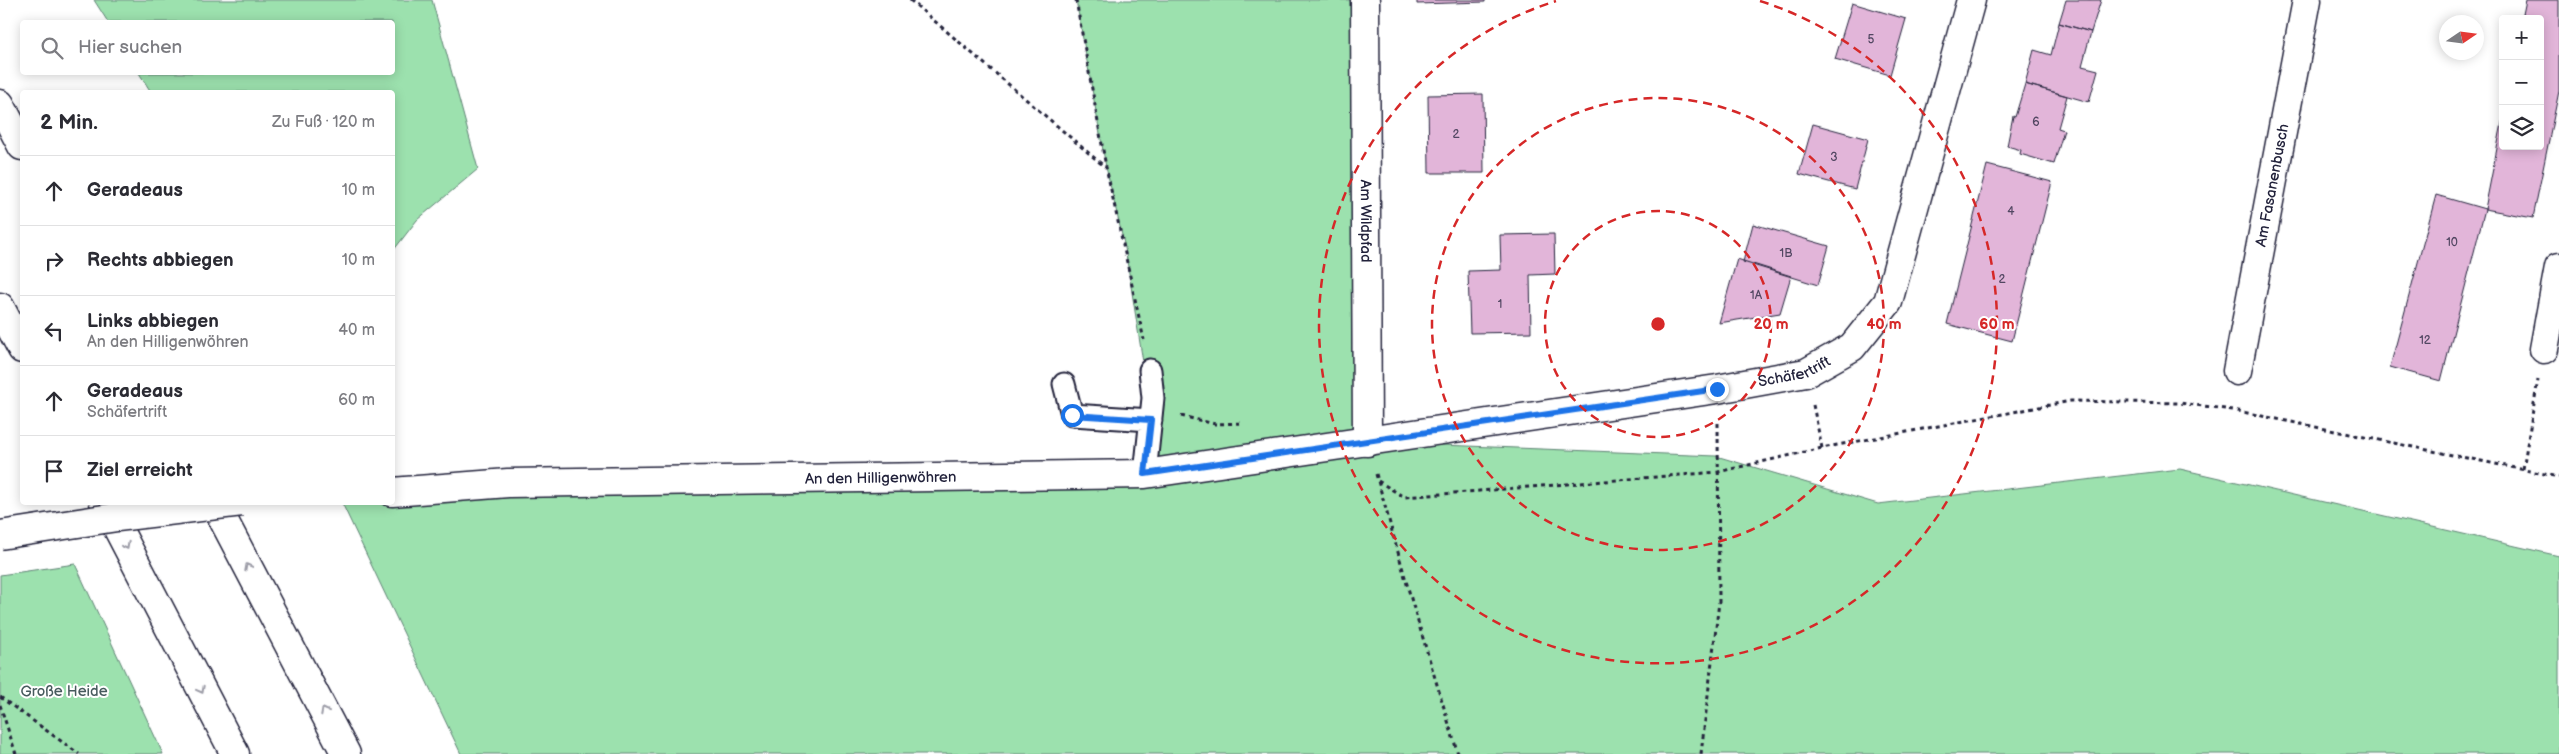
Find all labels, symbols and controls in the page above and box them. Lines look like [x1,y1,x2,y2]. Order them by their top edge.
north arrow [2439,15,2484,60]
map controls [2499,15,2544,150]
button: + [2499,15,2544,60]
search box [20,20,395,75]
house number: 5 [1868,32,1875,47]
icon: search [38,34,66,62]
text: Hier suchen [78,36,182,59]
button: − [2499,60,2544,105]
button: layers [2499,105,2544,150]
text: 2 Min. [40,110,98,135]
text: Zu Fuß · 120 m [272,113,375,132]
house number: 6 [2032,115,2040,130]
street label: Am Fasanenbusch [2251,122,2293,248]
house number: 2 [1452,127,1460,142]
house number: 3 [1830,150,1838,165]
icon: ahead [40,177,68,205]
text: Geradeaus [87,179,183,202]
street label: Am Wildpfad [1356,179,1376,263]
text: 10 m [342,181,375,200]
house number: 4 [2007,204,2015,219]
house number: 10 [2446,235,2458,250]
house number: 1B [1780,246,1792,261]
icon: right [40,247,68,275]
text: Rechts abbiegen [87,249,234,272]
text: 10 m [342,251,375,270]
house number: 2 [1998,272,2006,287]
house number: 1A [1750,288,1763,303]
house number: 1 [1498,297,1502,312]
text: Links abbiegen [87,310,219,333]
centre of rings [1649,315,1667,333]
text: 20 m [1754,315,1789,334]
text: 40 m [1866,315,1902,334]
text: 60 m [1979,315,2015,334]
icon: left [40,317,68,345]
text: 40 m [338,321,375,340]
text: An den Hilligenwöhren [87,333,249,352]
house number: 12 [2419,333,2431,348]
street label: Schäfertrift [1756,351,1834,391]
route end [1706,378,1729,401]
text: Geradeaus [87,380,183,403]
icon: ahead [40,387,68,415]
text: 60 m [338,391,375,410]
text: Schäfertrift [87,403,167,422]
route start [1061,404,1084,427]
icon: arrive [40,457,68,485]
text: Ziel erreicht [87,459,193,482]
street label: An den Hilligenwöhren [805,467,957,488]
one-way arrow [120,540,130,549]
one-way arrow [244,563,254,572]
park label: Große Heide [20,682,108,701]
one-way arrow [195,685,205,694]
one-way arrow [320,707,330,716]

